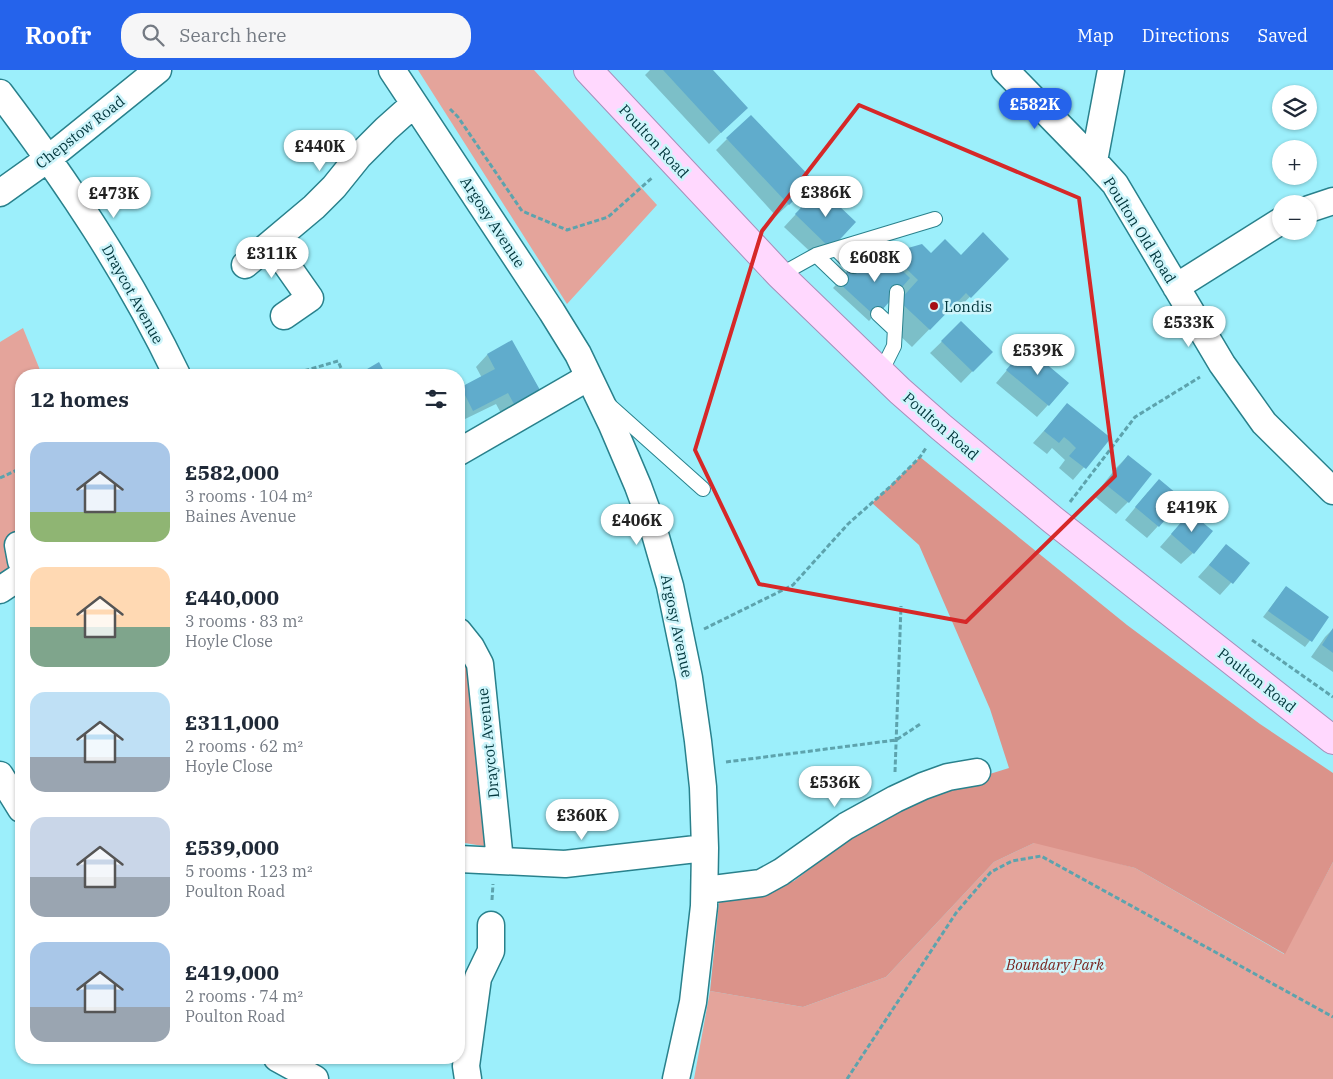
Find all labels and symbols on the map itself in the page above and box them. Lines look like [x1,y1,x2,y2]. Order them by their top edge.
pin: £582K [1000,88,1070,130]
street label: Chepstow Road [32,91,128,173]
street label: Poulton Road [615,100,693,182]
pin: £440K [285,129,355,172]
street label: Argosy Avenue [456,173,530,271]
street label: Poulton Old Road [1100,173,1180,287]
pin: £473K [79,176,149,219]
pin: £386K [791,176,861,218]
pin: £311K [237,236,307,279]
pin: £608K [840,240,910,283]
street label: Draycot Avenue [98,241,168,347]
place label: Londis [944,297,992,316]
marker: Londis [928,300,940,312]
pin: £533K [1154,306,1224,348]
pin: £539K [1003,334,1073,376]
street label: Poulton Road [899,388,983,464]
pin: £419K [1157,490,1227,533]
pin: £406K [602,504,672,546]
street label: Argosy Avenue [657,573,697,679]
street label: Poulton Road [1214,644,1300,716]
street label: Draycot Avenue [473,687,503,799]
pin: £536K [800,766,870,808]
pin: £360K [547,798,617,841]
park label: Boundary Park [1005,955,1104,974]

